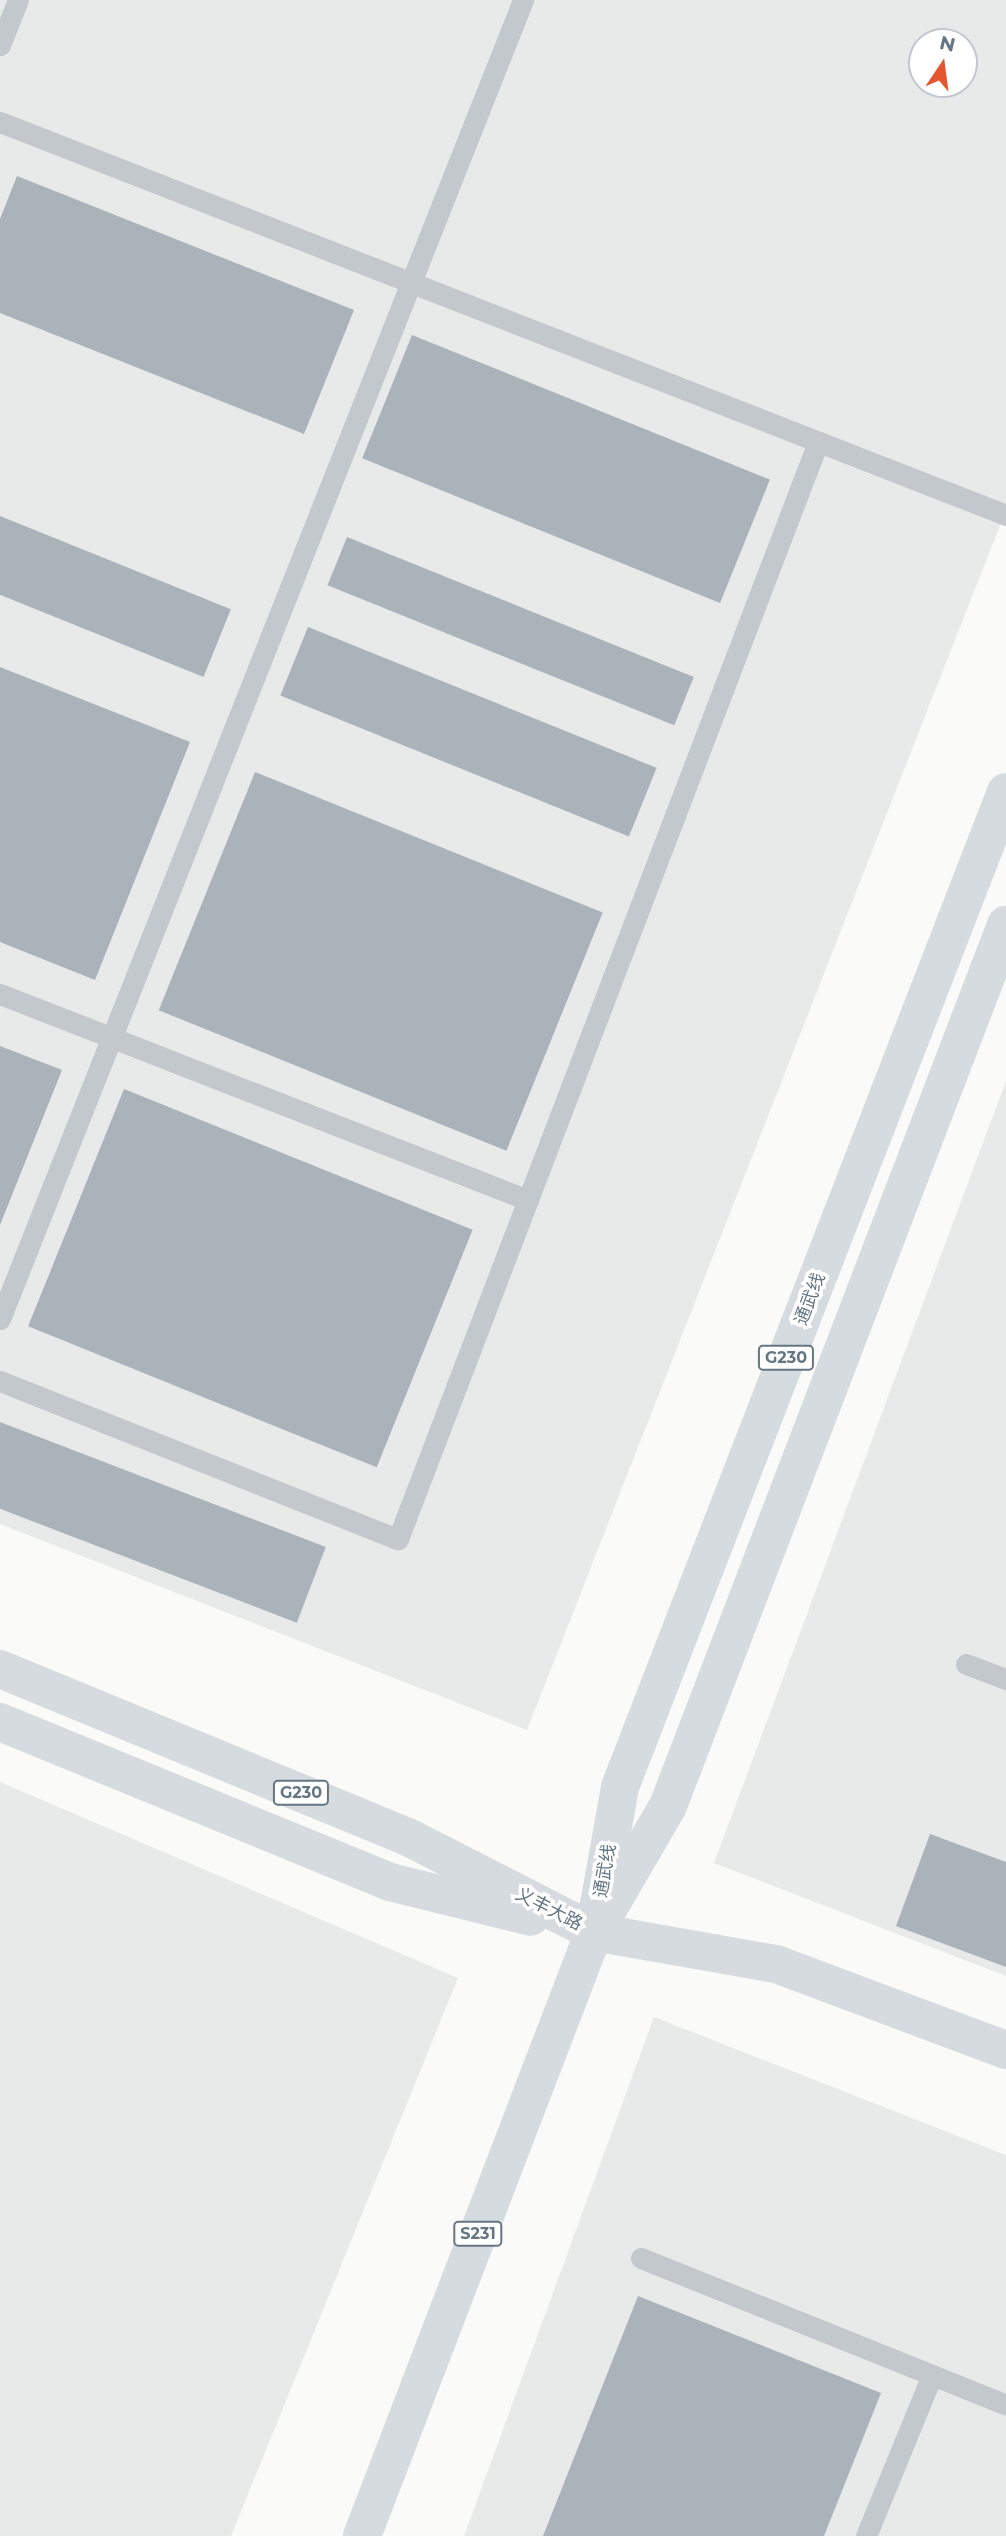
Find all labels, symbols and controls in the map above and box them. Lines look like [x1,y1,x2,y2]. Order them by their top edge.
north arrow [908,28,978,98]
text: N [937,31,957,57]
street label: 通武线 [790,1270,830,1328]
road number: G230 [756,1346,816,1370]
road number: G230 [271,1781,331,1806]
street label: 通武线 [590,1843,620,1899]
street label: 义丰大路 [512,1883,586,1935]
road number: S231 [452,2222,504,2246]

